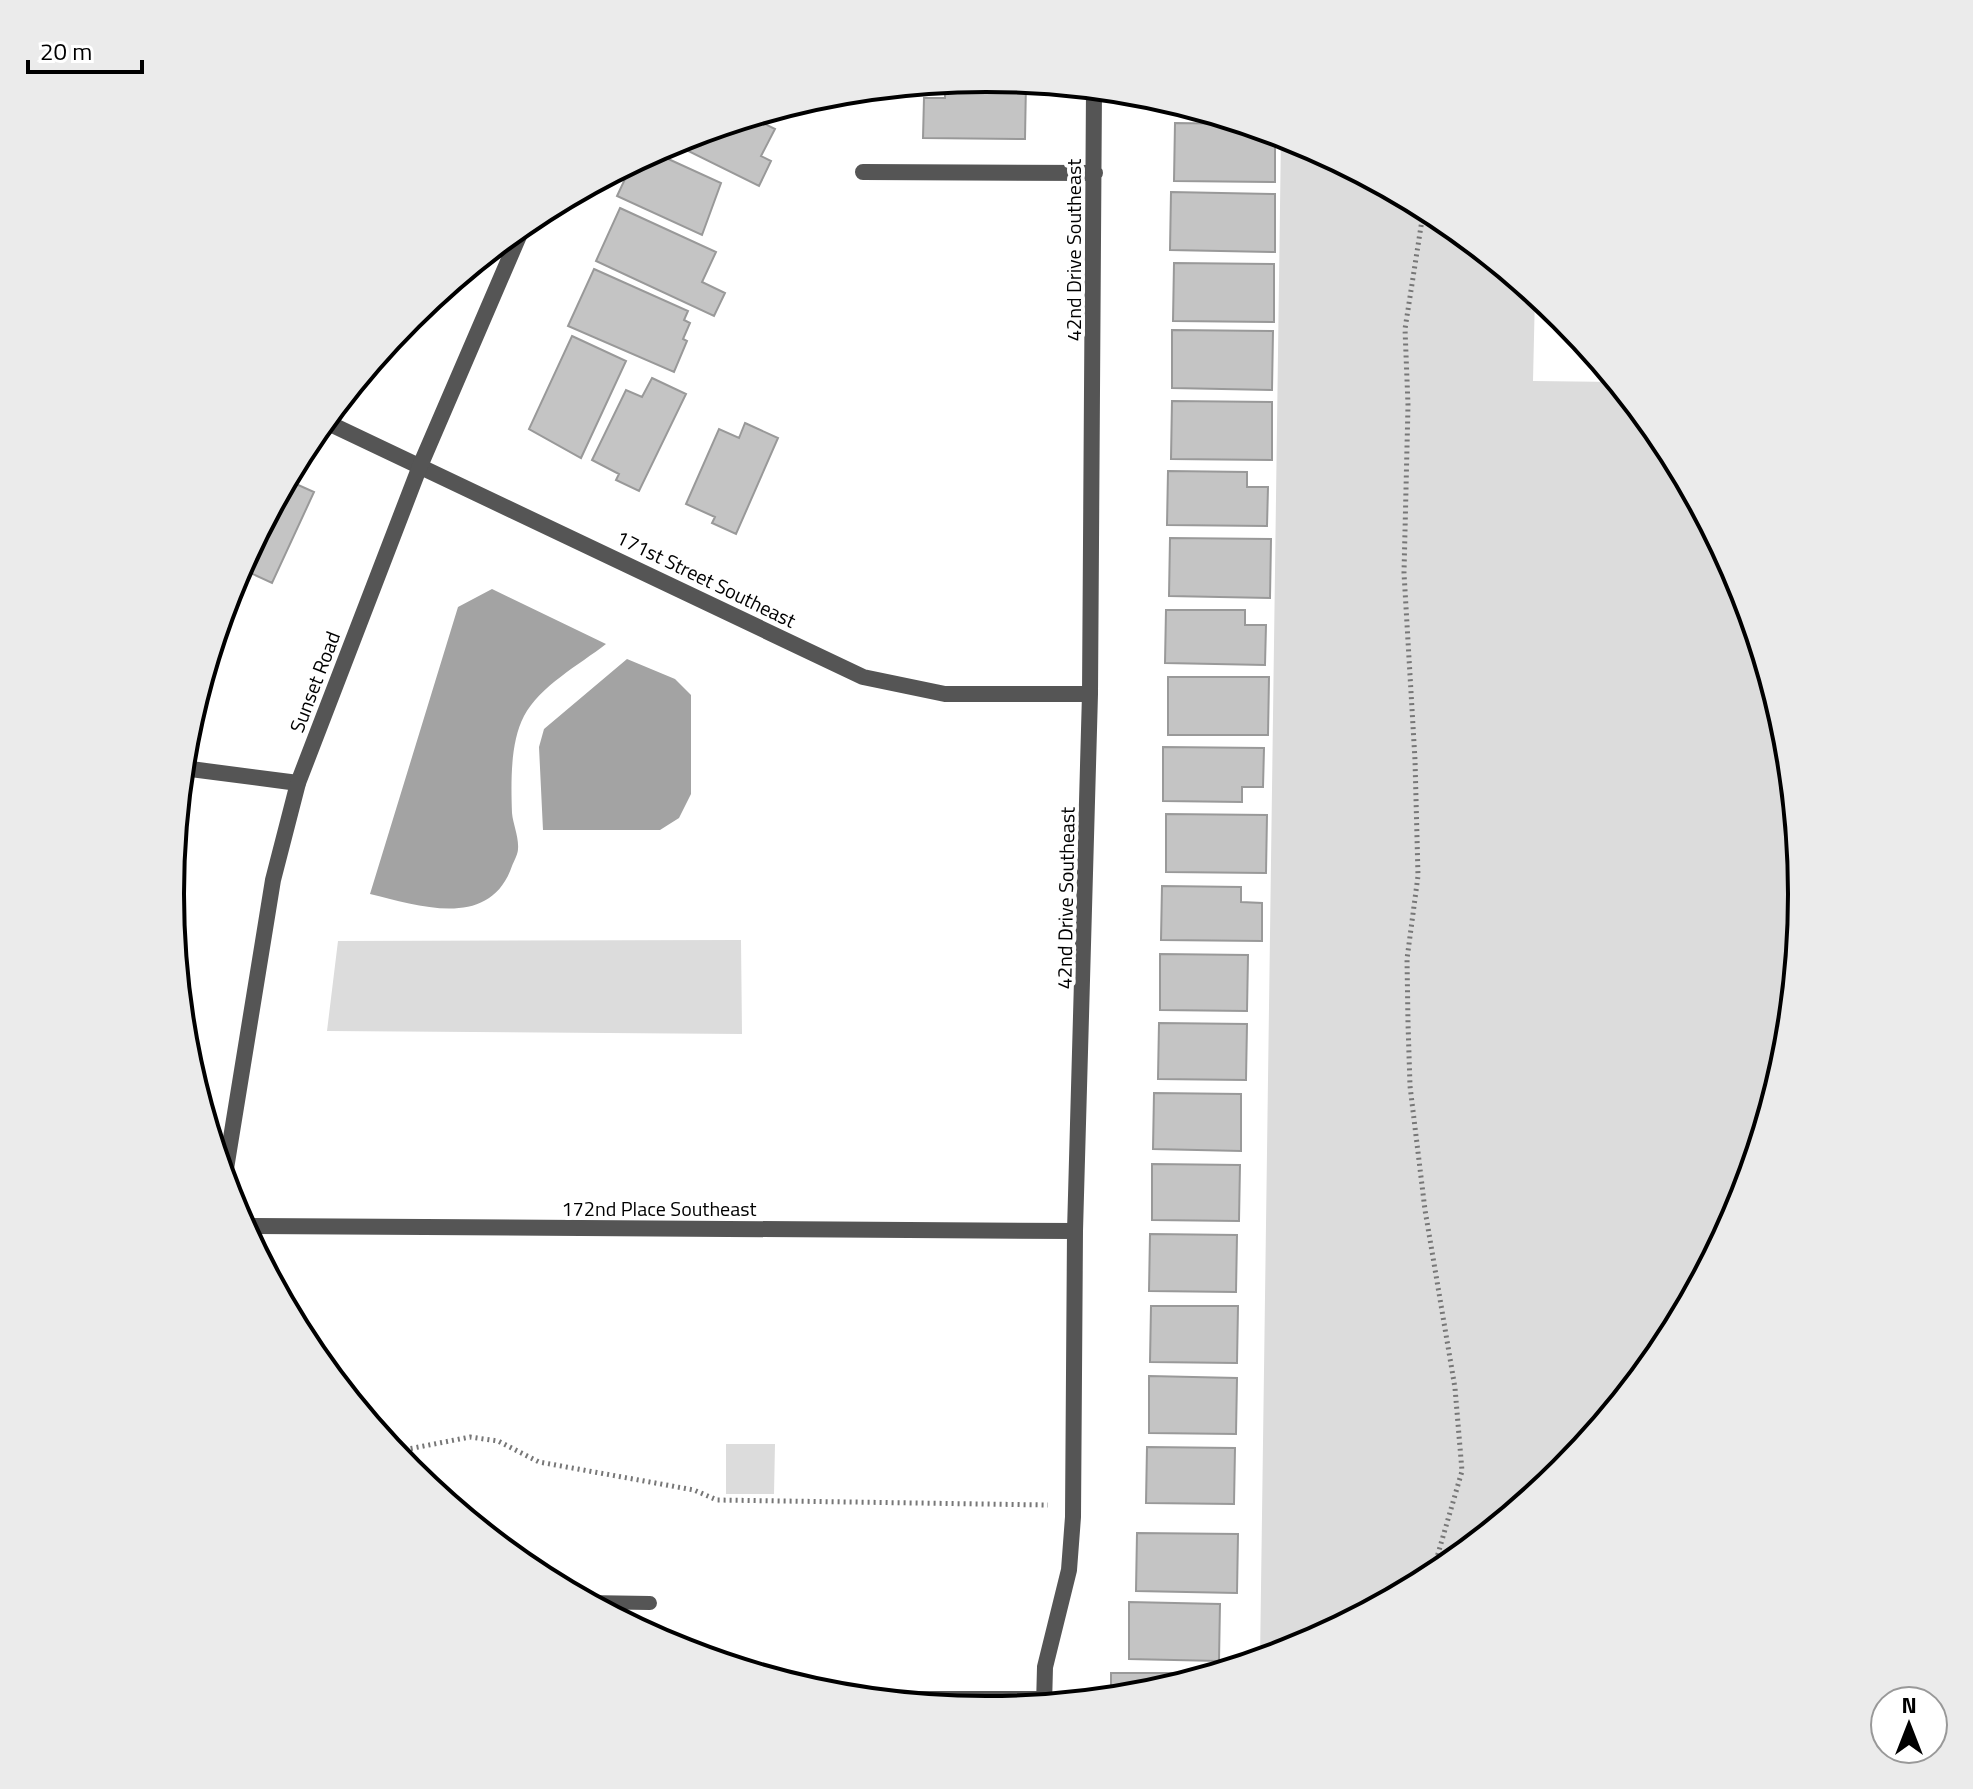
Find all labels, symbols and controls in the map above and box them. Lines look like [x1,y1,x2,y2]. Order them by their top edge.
scale bar [28,24,142,74]
text: 20 m [40,33,92,69]
street label: 42nd Drive Southeast [1058,159,1089,341]
street label: 171st Street Southeast [611,522,801,636]
street label: Sunset Road [281,627,348,737]
street label: 42nd Drive Southeast [1048,806,1083,989]
street label: 172nd Place Southeast [561,1193,757,1224]
north arrow [1869,1685,1949,1765]
text: N [1901,1688,1917,1722]

